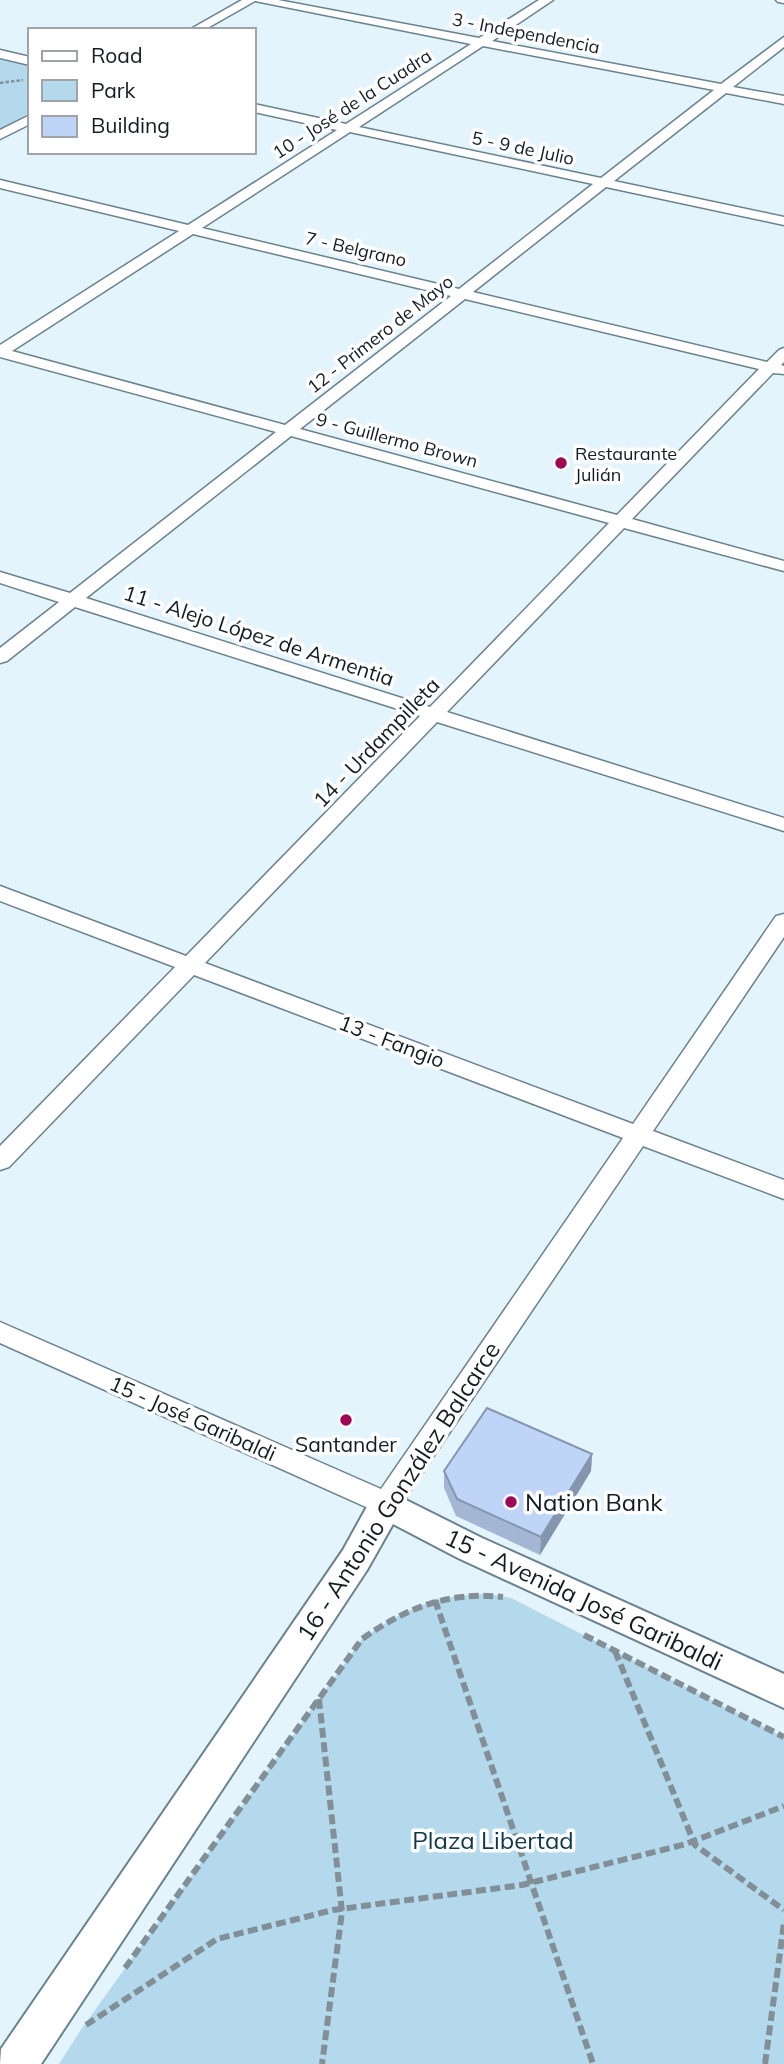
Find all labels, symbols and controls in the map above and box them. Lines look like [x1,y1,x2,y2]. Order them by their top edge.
street label: 3 - Independencia [450,7,602,59]
legend [28,28,256,154]
text: Road [91,42,142,68]
street label: 10 - José de la Cuadra [268,44,436,164]
text: Park [91,77,135,103]
text: Building [91,112,170,138]
street label: 5 - 9 de Julio [470,126,576,170]
street label: 7 - Belgrano [303,226,409,272]
street label: 12 - Primero de Mayo [302,270,458,398]
street label: 9 - Guillermo Brown [314,407,480,473]
place label: Restaurante Julián [575,442,677,486]
marker: Restaurante Julián [553,455,569,471]
street label: 11 - Alejo López de Armentia [120,579,398,691]
street label: 14 - Urdampilleta [307,672,445,812]
street label: 13 - Fangio [335,1009,449,1073]
street label: 16 - Antonio González Balcarce [290,1336,506,1646]
street label: 15 - José Garibaldi [106,1370,280,1466]
marker: Santander [338,1412,354,1428]
place label: Santander [295,1431,397,1457]
place label: Nation Bank [525,1487,663,1517]
marker: Nation Bank [503,1494,519,1510]
street label: 15 - Avenida José Garibaldi [440,1521,728,1677]
park label: Plaza Libertad [412,1825,574,1855]

